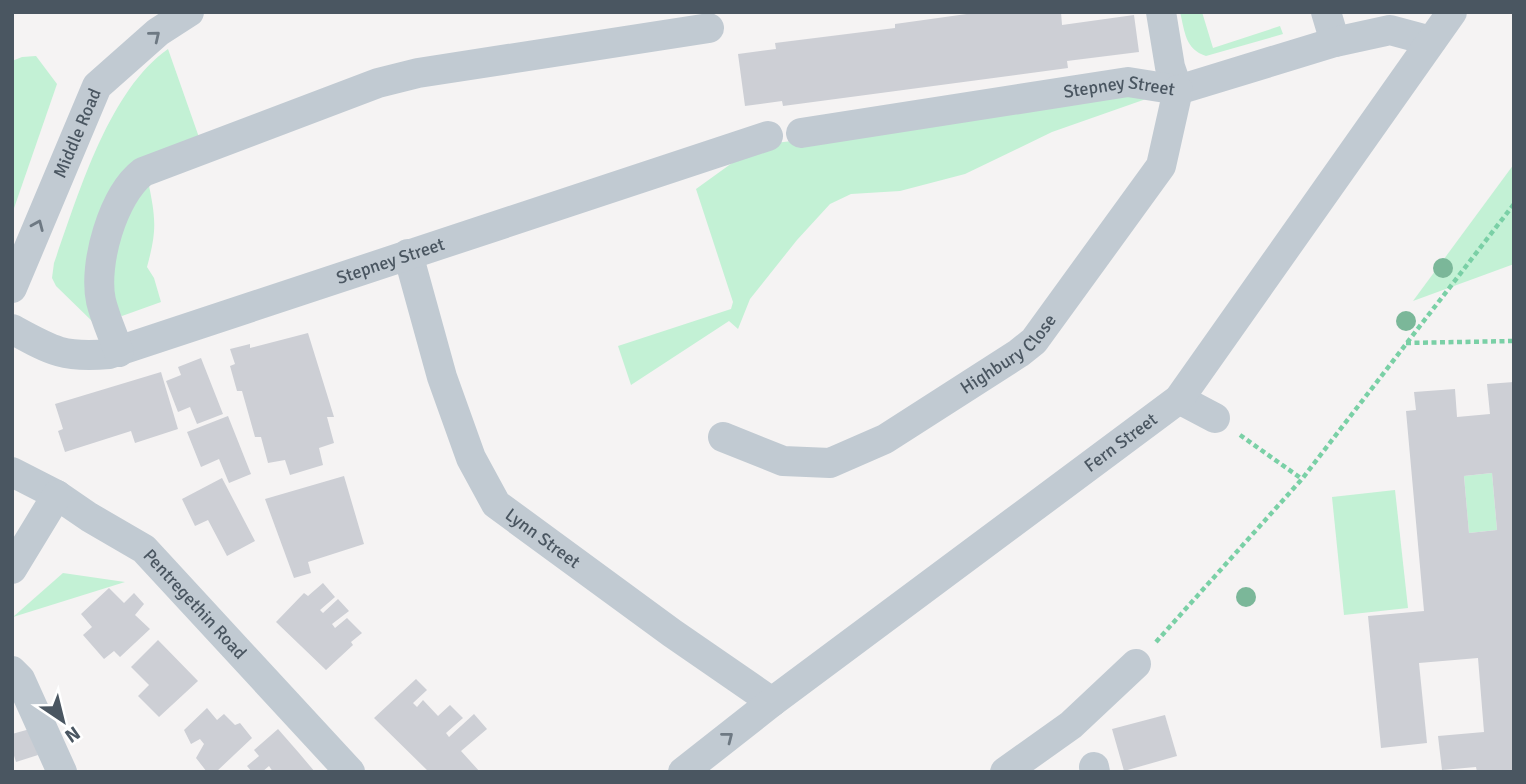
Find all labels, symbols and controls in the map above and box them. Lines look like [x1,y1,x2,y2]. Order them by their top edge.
one-way arrow [148,31,160,44]
street label: Stepney Street [1062,71,1177,103]
street label: Middle Road [49,85,106,181]
one-way arrow [30,219,44,231]
street label: Stepney Street [334,233,447,289]
street label: Highbury Close [956,310,1061,399]
street label: Fern Street [1080,408,1162,477]
street label: Lynn Street [501,504,585,573]
street label: Pentregethin Road [139,544,251,664]
north arrow [28,686,98,756]
text: N [60,720,84,748]
one-way arrow [720,732,733,745]

